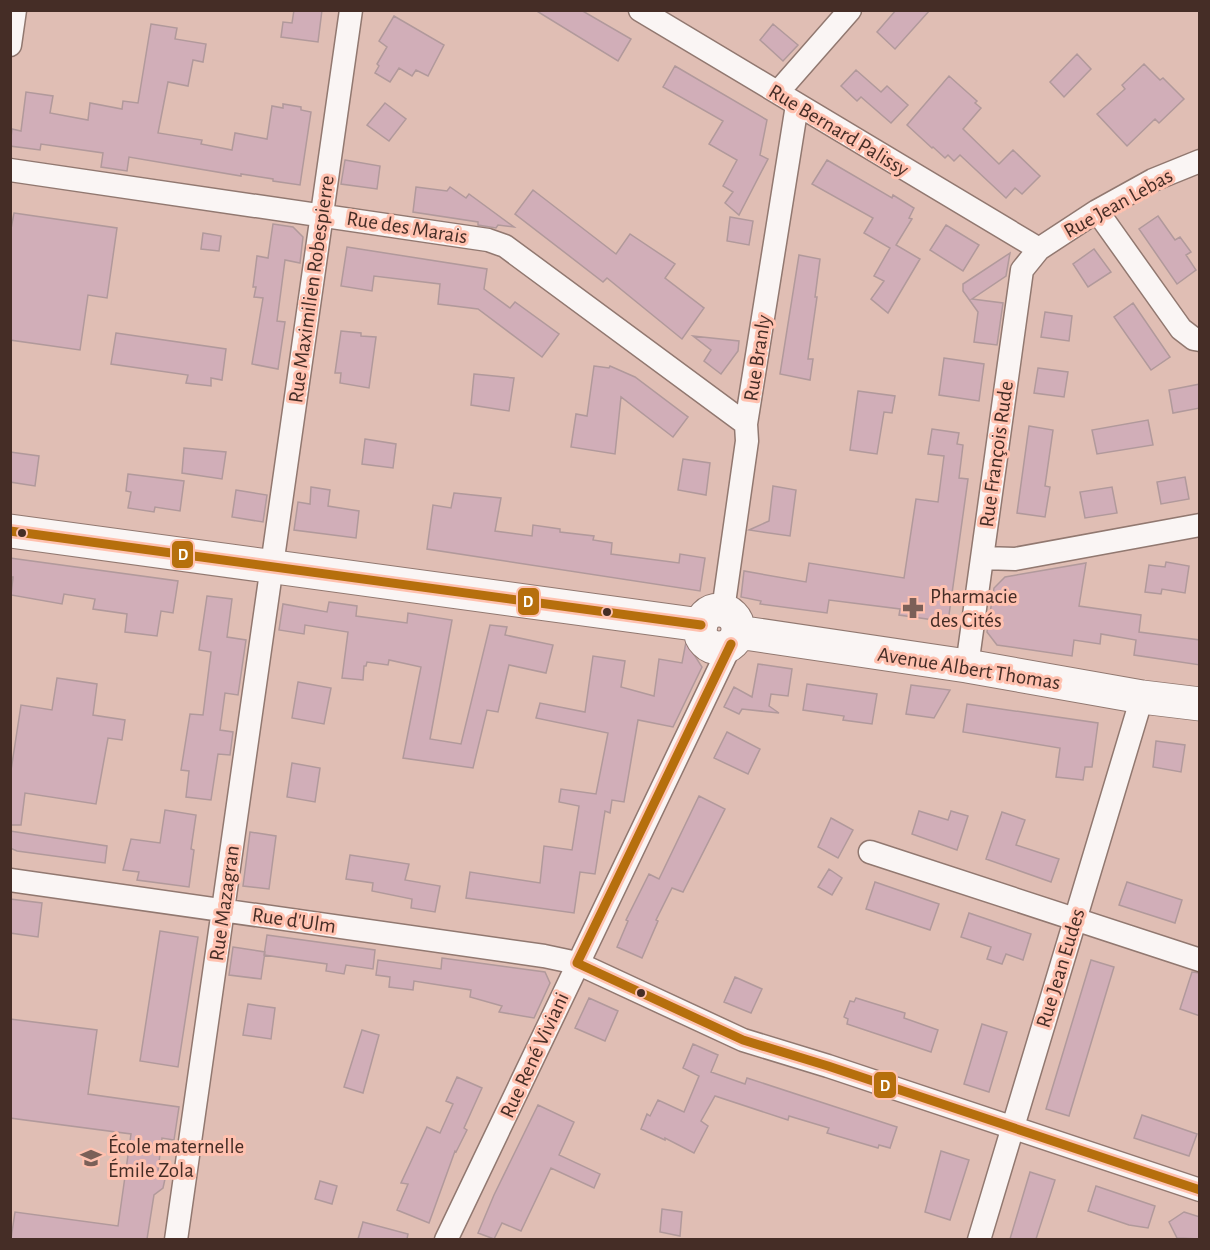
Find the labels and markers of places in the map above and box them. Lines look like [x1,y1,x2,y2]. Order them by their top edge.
unlabelled marker [16,527,28,539]
place label: Pharmacie des Cités [930,586,1017,631]
pharmacy icon: Pharmacie des Cités [901,596,925,620]
unlabelled marker [601,606,613,618]
unlabelled marker [635,987,647,999]
place label: École maternelle Émile Zola [108,1134,244,1181]
school or university icon: École maternelle Émile Zola [79,1146,103,1170]

